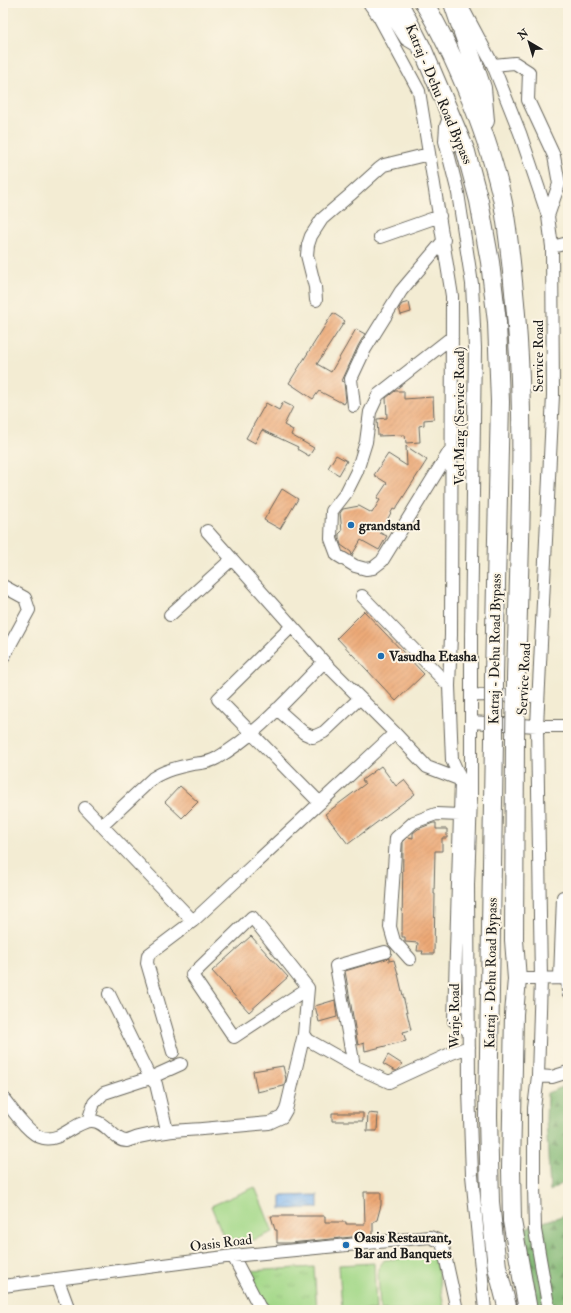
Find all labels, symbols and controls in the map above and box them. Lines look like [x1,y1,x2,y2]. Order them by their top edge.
street label: Katraj - Dehu Road Bypass [401,21,476,167]
north arrow [509,22,549,62]
text: N [514,26,532,43]
street label: Service Road [530,320,547,392]
street label: Ved Marg (Service Road) [451,347,468,485]
place label: grandstand [358,517,420,535]
marker: grandstand [346,520,356,530]
street label: Katraj - Dehu Road Bypass [485,573,506,725]
street label: Service Road [514,642,534,716]
place label: Vasudha Etasha [388,648,478,665]
marker: Vasudha Etasha [376,651,386,661]
street label: Katraj - Dehu Road Bypass [481,897,502,1049]
street label: Warje Road [446,983,463,1050]
place label: Oasis Restaurant, Bar and Banquets [354,1229,452,1263]
street label: Oasis Road [189,1231,253,1255]
marker: Oasis Restaurant, Bar and Banquets [341,1240,351,1250]

